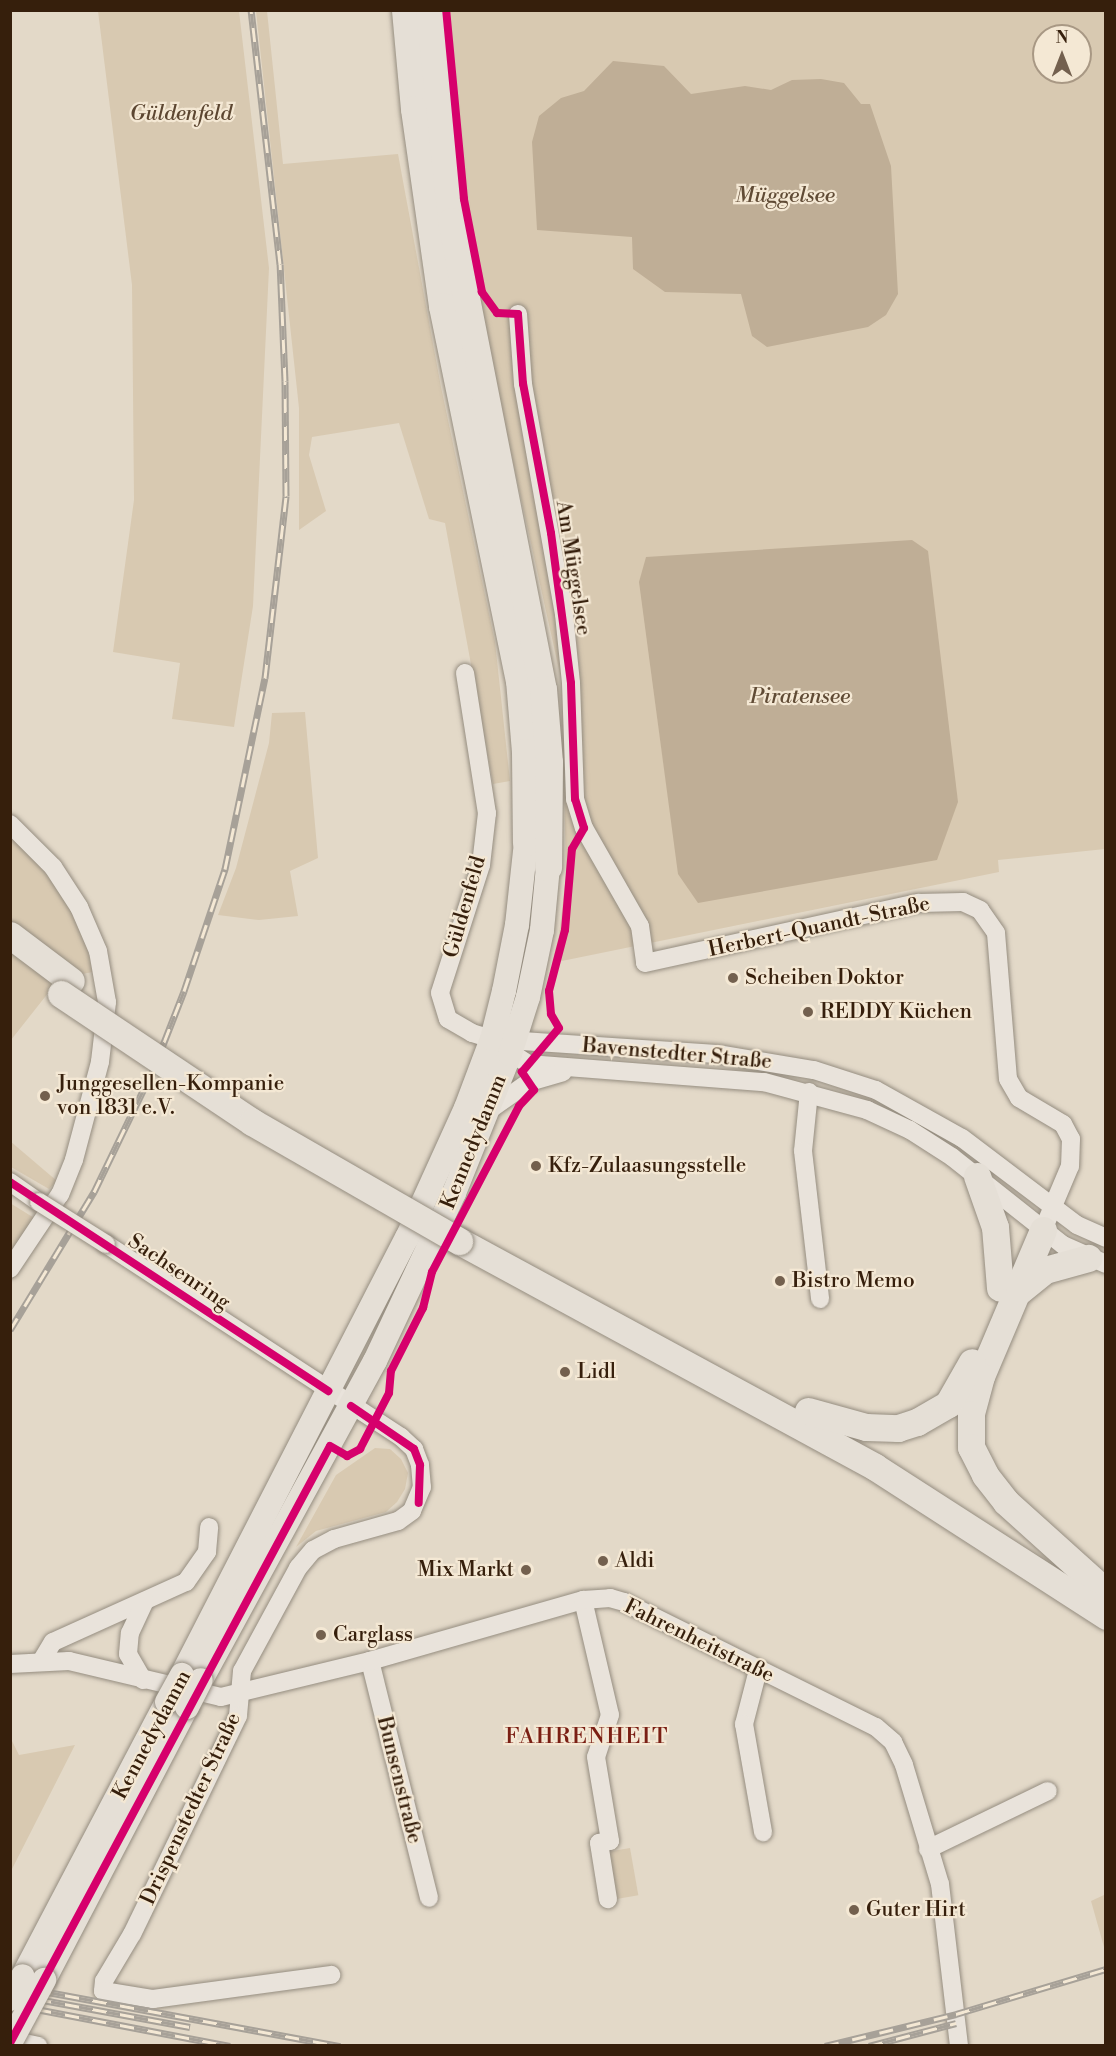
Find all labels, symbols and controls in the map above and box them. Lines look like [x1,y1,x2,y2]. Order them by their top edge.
north arrow [1032,24,1092,84]
text: N [1056,28,1068,48]
park label: Güldenfeld [130,101,232,127]
water label: Müggelsee [735,183,835,209]
street label: Am Müggelsee [550,499,596,637]
water label: Piratensee [750,684,850,710]
street label: Güldenfeld [438,853,492,961]
street label: Herbert-Quandt-Straße [706,891,932,963]
place label: Scheiben Doktor [745,965,904,991]
marker: Scheiben Doktor [726,971,740,985]
place label: REDDY Küchen [820,999,972,1025]
marker: REDDY Küchen [801,1005,815,1019]
street label: Bavenstedter Straße [581,1033,773,1075]
place label: Junggesellen-Kompanie von 1831 e.V. [57,1071,284,1121]
street label: Kennedydamm [436,1071,512,1213]
marker: Junggesellen-Kompanie von 1831 e.V. [38,1089,52,1103]
place label: Kfz-Zulaasungsstelle [548,1153,746,1179]
marker: Kfz-Zulaasungsstelle [529,1159,543,1173]
street label: Sachsenring [123,1229,235,1315]
place label: Bistro Memo [792,1268,915,1294]
marker: Bistro Memo [773,1274,787,1288]
place label: Lidl [577,1359,616,1385]
marker: Lidl [558,1365,572,1379]
place label: Aldi [615,1548,654,1574]
marker: Aldi [596,1554,610,1568]
place label: Mix Markt [417,1557,514,1583]
marker: Mix Markt [519,1563,533,1577]
street label: Fahrenheitstraße [620,1594,778,1688]
place label: Carglass [333,1622,413,1648]
marker: Carglass [314,1628,328,1642]
street label: Kennedydamm [107,1666,197,1804]
street label: Drispenstedter Straße [135,1709,247,1909]
street label: Bunsenstraße [371,1714,427,1846]
district label: FAHRENHEIT [505,1724,669,1750]
place label: Guter Hirt [866,1897,966,1923]
marker: Guter Hirt [847,1903,861,1917]

